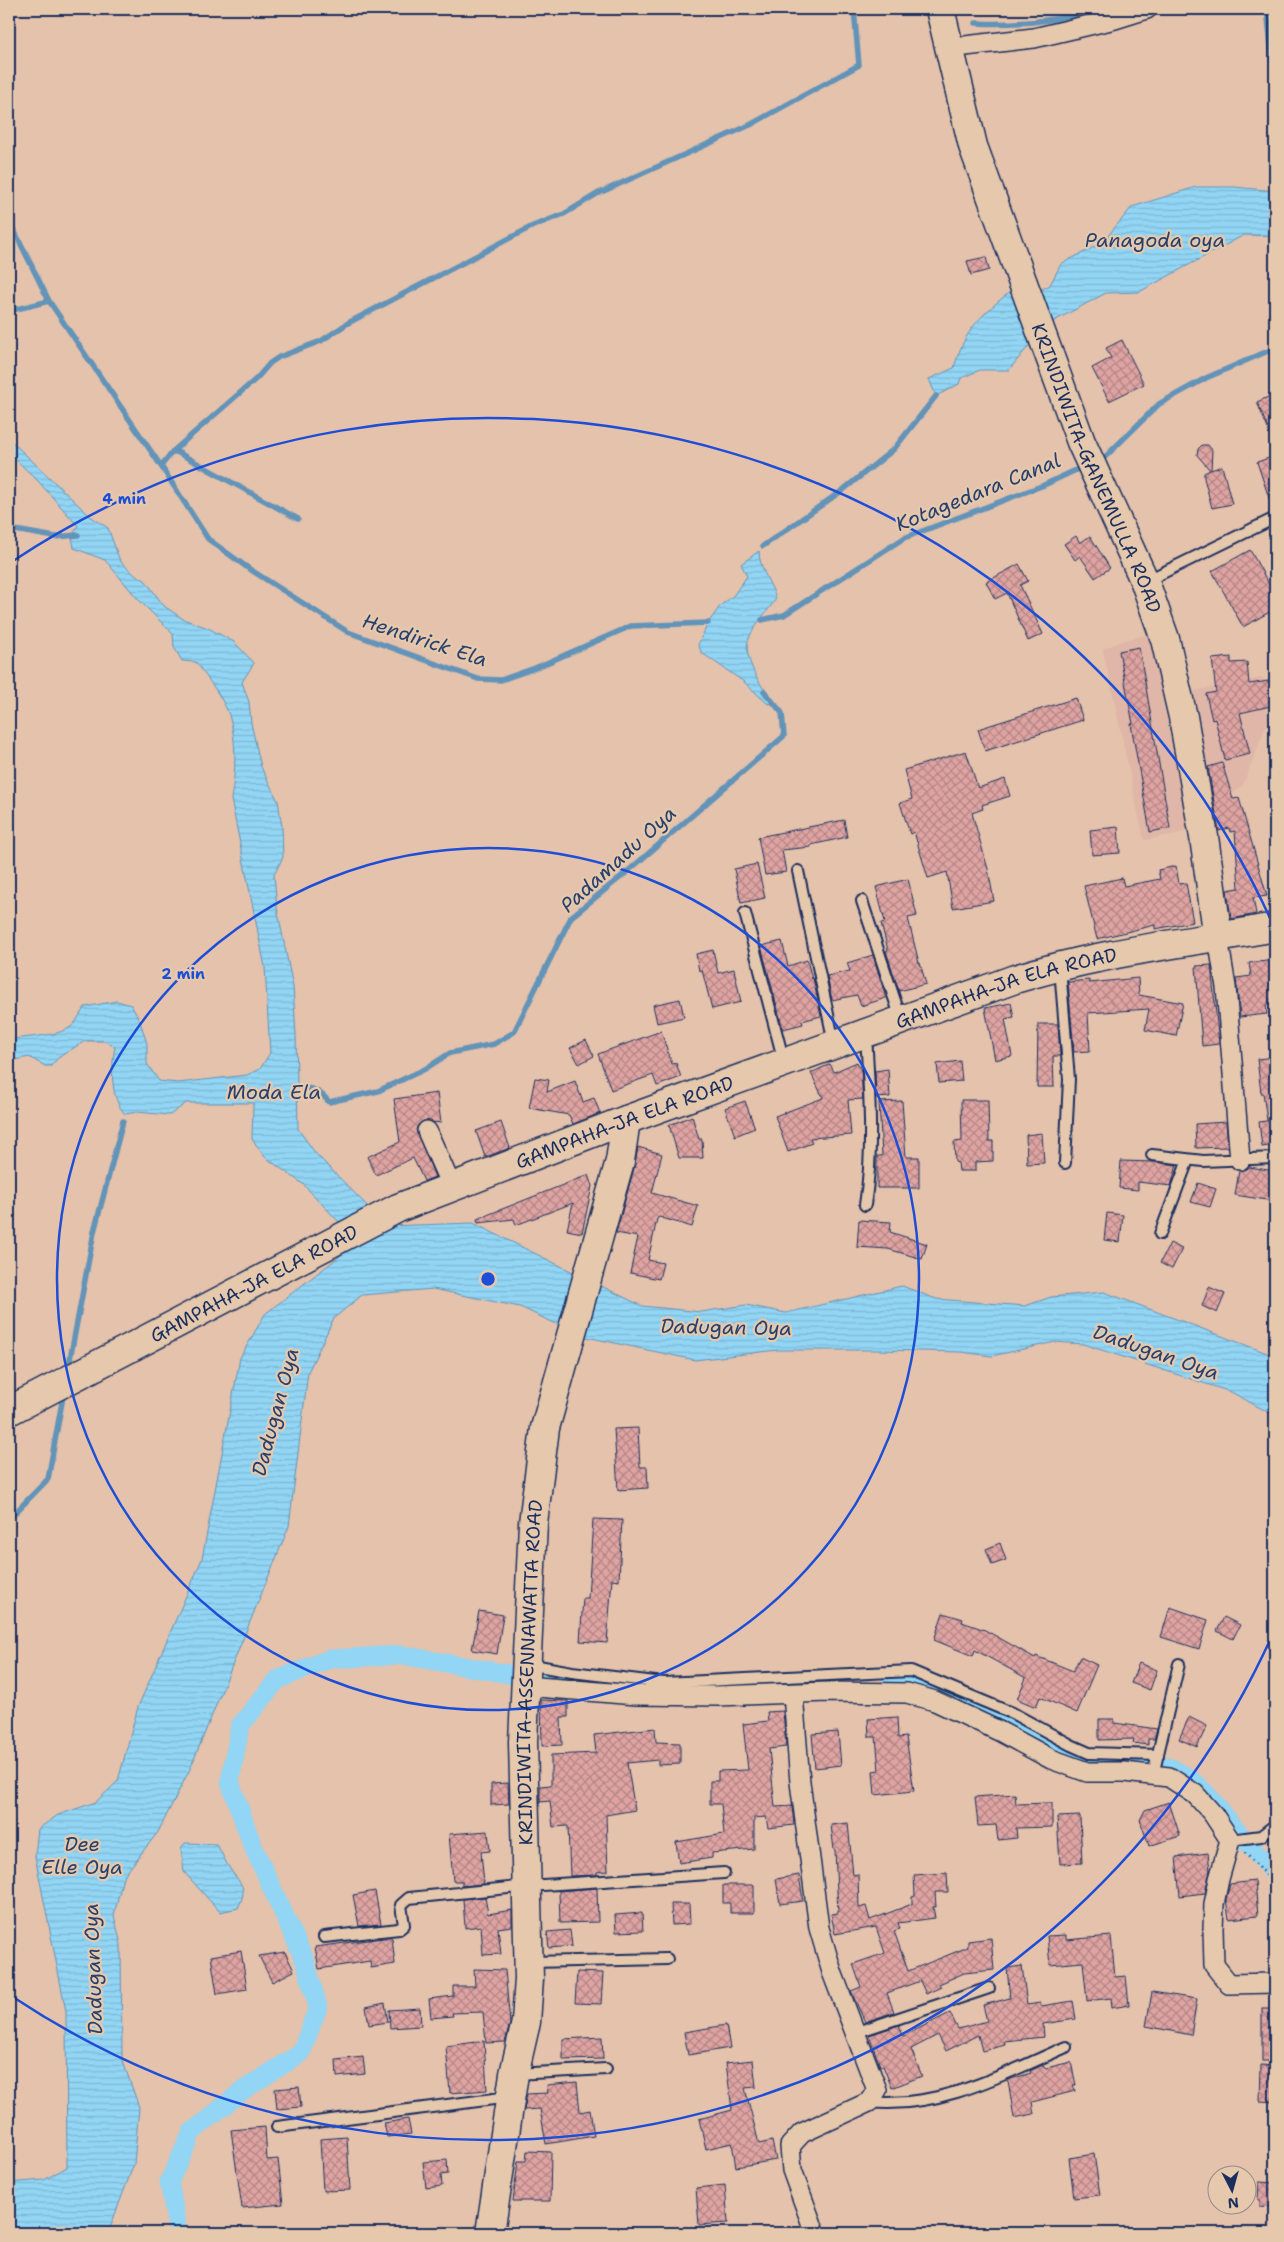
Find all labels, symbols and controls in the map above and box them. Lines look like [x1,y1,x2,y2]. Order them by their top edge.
water label: Panagoda oya [1085,227,1225,253]
street label: KRINDIWITA-GANEMULLA ROAD [1026,320,1167,616]
water label: Kotagedara Canal [892,447,1064,537]
text: 4 min [102,489,146,509]
water label: Hendirick Ela [359,608,491,672]
water label: Padamadu Oya [555,800,681,918]
street label: GAMPAHA-JA ELA ROAD [892,942,1119,1034]
text: 2 min [161,964,205,984]
street label: GAMPAHA-JA ELA ROAD [512,1070,737,1175]
water label: Moda Ela [227,1079,321,1105]
street label: GAMPAHA-JA ELA ROAD [146,1219,362,1348]
centre of rings [479,1270,497,1288]
water label: Dadugan Oya [660,1313,792,1341]
water label: Dadugan Oya [1090,1318,1222,1386]
water label: Dadugan Oya [245,1345,305,1479]
street label: KRINDIWITA-ASSENNAWATTA ROAD [511,1498,549,1846]
water label: Dee Elle Oya [41,1831,123,1880]
water label: Dadugan Oya [78,1903,108,2035]
north arrow [1206,2164,1256,2214]
text: N [1227,2193,1240,2212]

